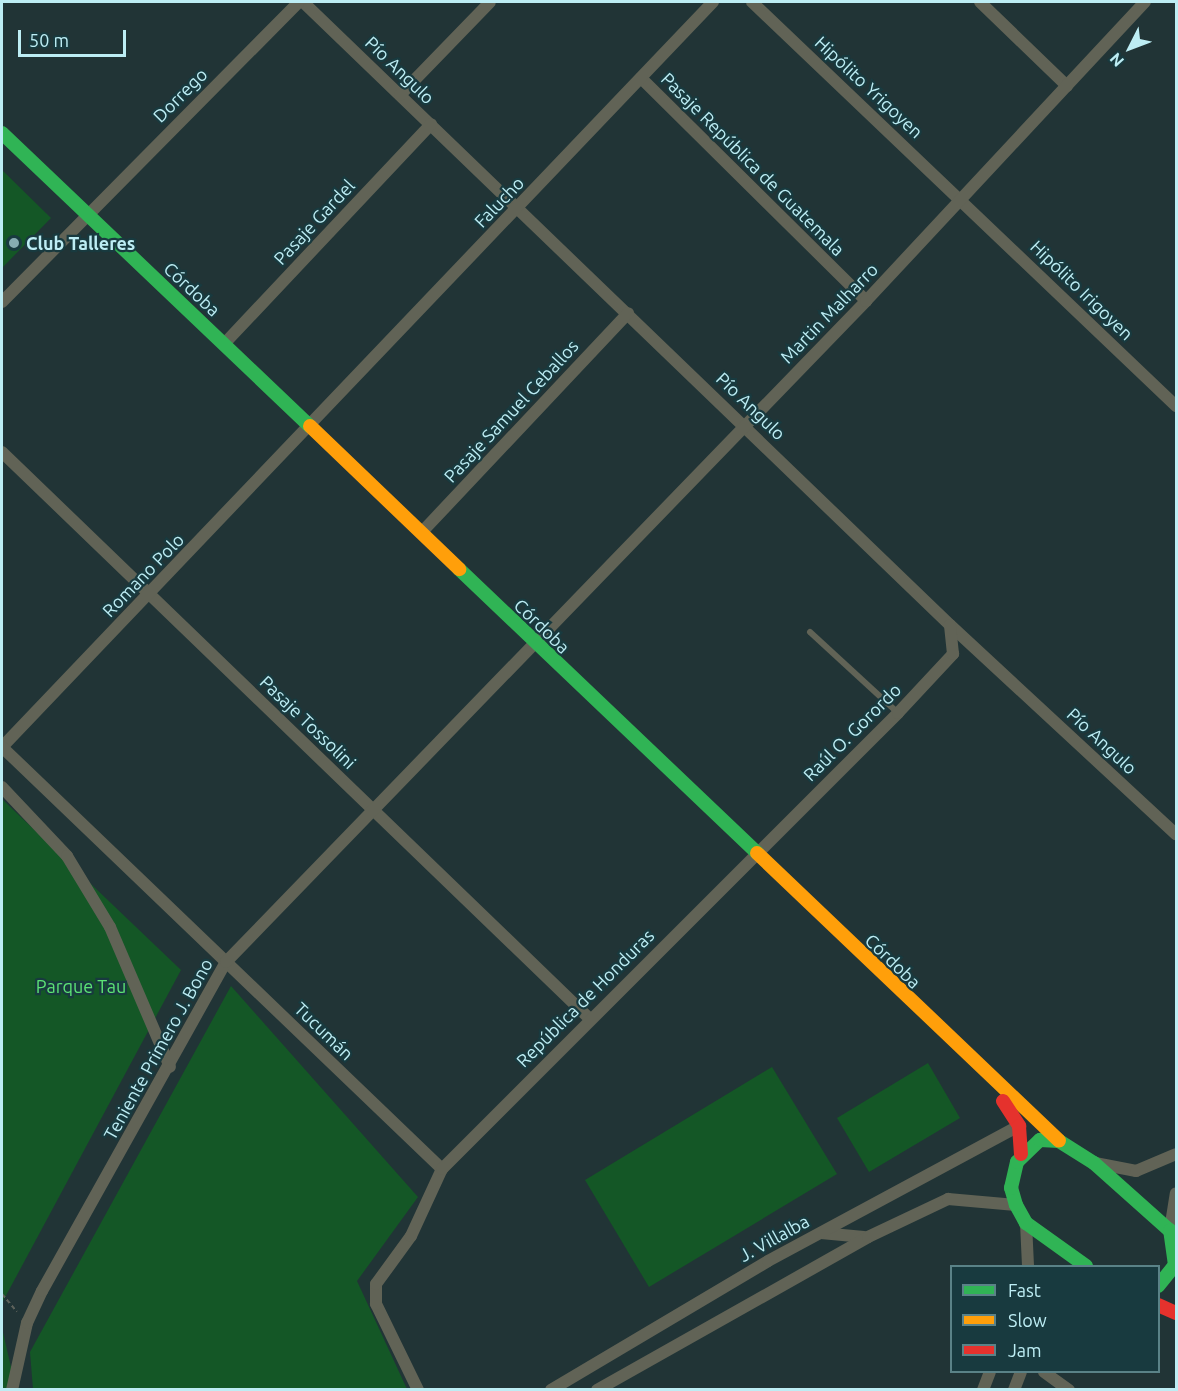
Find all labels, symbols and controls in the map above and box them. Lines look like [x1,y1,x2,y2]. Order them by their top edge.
scale bar [21,18,129,56]
north arrow [1100,18,1160,78]
text: 50 m [29,30,69,50]
street label: Pío Angulo [361,32,439,108]
street label: Hipólito Yrigoyen [811,32,927,142]
text: N [1106,50,1127,71]
street label: Dorrego [148,63,212,127]
street label: Pasaje República de Guatemala [657,68,849,260]
street label: Falucho [470,172,528,232]
street label: Pasaje Gardel [269,175,359,269]
place label: Club Talleres [26,232,135,254]
marker: Club Talleres [7,236,21,250]
street label: Hipólito Irigoyen [1026,236,1138,344]
street label: Córdoba [159,258,225,320]
street label: Martin Malharro [776,258,882,368]
street label: Pasaje Samuel Ceballos [439,335,583,487]
street label: Pío Angulo [712,368,790,444]
street label: Romano Polo [98,529,188,621]
street label: Córdoba [510,594,574,658]
street label: Pasaje Tossolini [256,671,360,773]
street label: Raúl O. Gorordo [799,679,905,785]
street label: Pío Angulo [1063,703,1141,779]
street label: República de Honduras [512,925,658,1071]
street label: Córdoba [861,929,925,993]
street label: Teniente Primero J. Bono [99,955,217,1143]
park label: Parque Tau [36,975,126,997]
street label: Tucumán [290,998,358,1064]
street label: J. Villalba [735,1210,813,1266]
legend [950,1265,1160,1373]
text: Fast [1008,1280,1041,1300]
text: Slow [1008,1310,1047,1330]
text: Jam [1008,1340,1042,1360]

